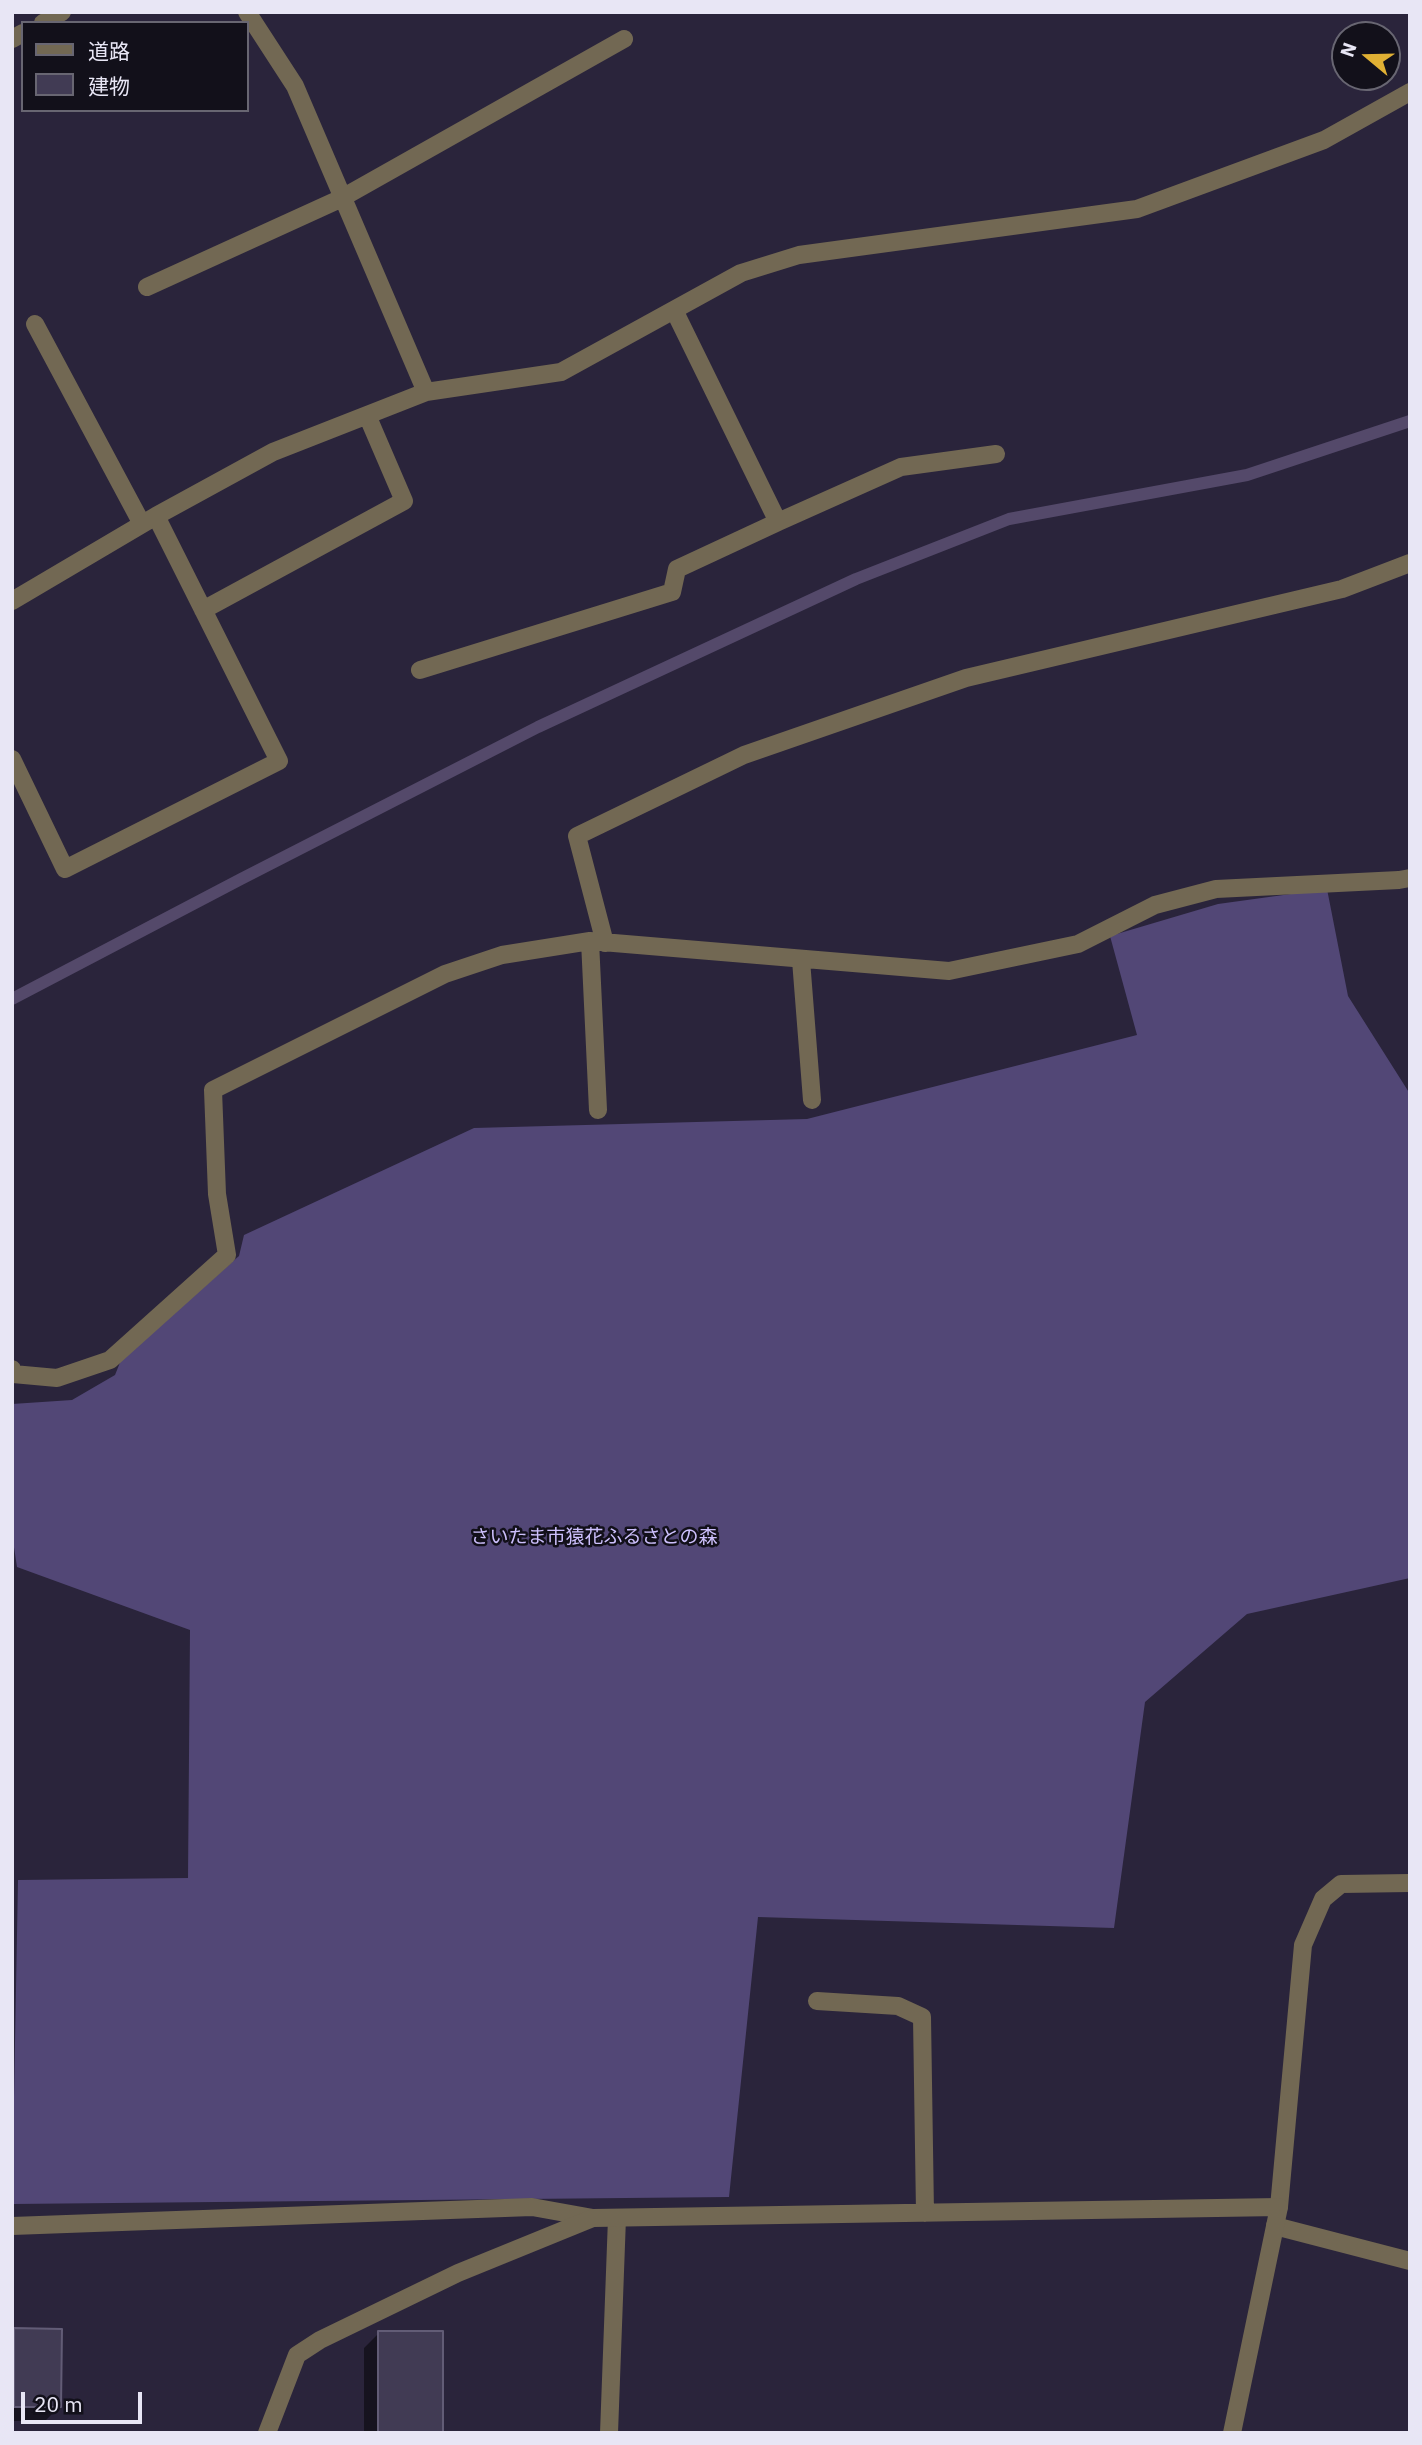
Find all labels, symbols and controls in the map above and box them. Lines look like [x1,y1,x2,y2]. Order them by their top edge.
legend [21,21,248,112]
north arrow [1331,21,1401,91]
text: 道路 [88,37,130,65]
text: N [1334,39,1362,60]
text: 建物 [88,72,130,100]
park label: さいたま市猿花ふるさとの森 [471,1527,717,1549]
scale bar [24,2378,145,2422]
text: 20 m [34,2390,83,2418]

